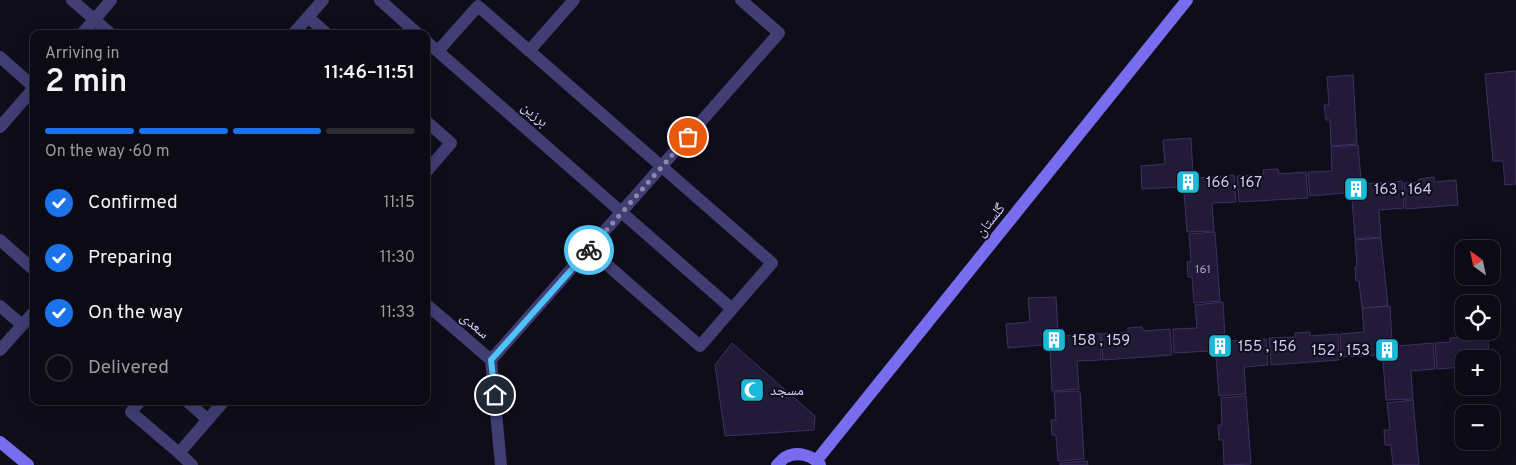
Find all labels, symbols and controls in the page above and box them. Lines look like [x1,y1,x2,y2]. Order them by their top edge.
text: Arriving in [45,44,120,64]
text: 11:46–11:51 [324,61,415,85]
text: 2 min [45,63,127,103]
street label: برزین [516,98,552,132]
pin [667,116,709,158]
icon: bag [674,123,702,151]
text: On the way · 60 m [45,142,170,162]
building icon: 166 , 167 [1175,169,1201,195]
place label: 166 , 167 [1206,174,1262,193]
building icon: 163 , 164 [1343,176,1369,202]
place label: 163 , 164 [1374,181,1432,200]
icon: check [45,189,73,217]
text: Confirmed [88,191,178,215]
text: 11:15 [384,193,415,213]
street label: گلستان [972,200,1011,242]
courier [564,225,614,275]
icon: bike [575,236,603,264]
north arrow [1455,240,1500,285]
map controls [1455,240,1500,450]
icon: check [45,244,73,272]
text: Preparing [88,246,172,270]
text: 11:30 [380,248,415,268]
house number: 161 [1195,262,1211,278]
button: locate [1455,295,1500,340]
icon: check [45,299,73,327]
text: On the way [88,301,183,325]
text: 11:33 [380,303,415,323]
street label: سعدی [456,308,493,344]
building icon: 158 , 159 [1041,327,1067,353]
place label: 158 , 159 [1072,332,1130,351]
building icon: 155 , 156 [1207,333,1233,359]
building icon: 152 , 153 [1374,337,1400,363]
place label: 155 , 156 [1238,338,1297,357]
place label: 152 , 153 [1312,342,1370,361]
button: + [1455,350,1500,395]
text: Delivered [88,356,169,380]
pin [474,374,516,416]
mosque icon: مسجد [739,377,765,403]
icon: home [481,381,509,409]
place label: مسجد [770,382,804,401]
button: − [1455,405,1500,450]

